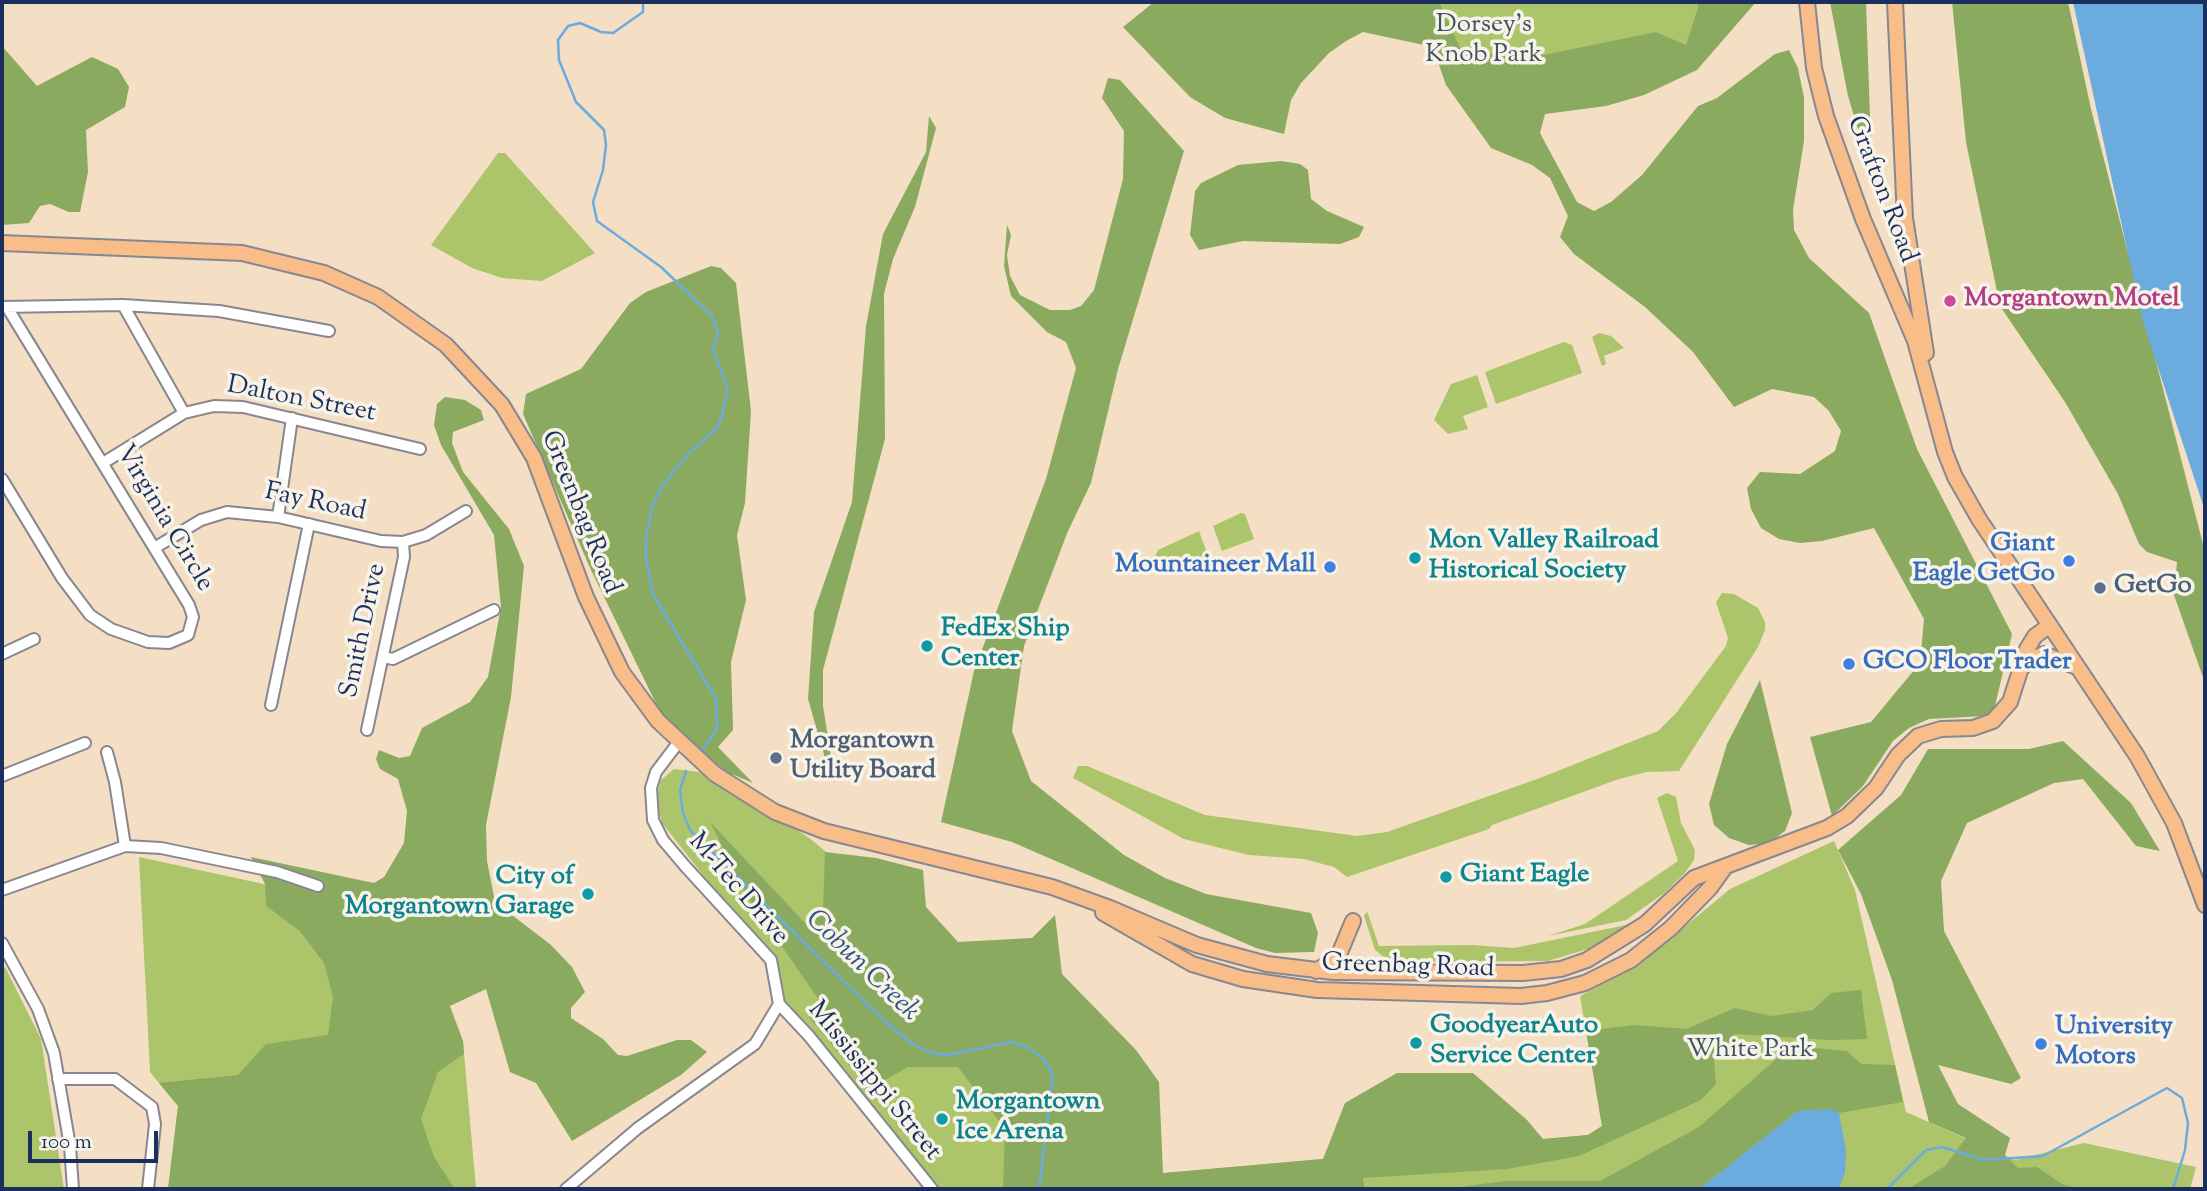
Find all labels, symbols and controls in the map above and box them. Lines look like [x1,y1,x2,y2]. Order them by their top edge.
park label: Dorsey's Knob Park [1425,11,1543,72]
street label: Grafton Road [1838,112,1922,268]
place label: Morgantown Motel [1964,285,2180,317]
marker: Morgantown Motel [1942,293,1958,309]
street label: Dalton Street [224,371,378,431]
street label: Greenbag Road [532,427,626,599]
street label: Virginia Circle [107,440,219,598]
street label: Fay Road [262,478,368,530]
place label: Mon Valley Railroad Historical Society [1429,527,1659,588]
place label: Giant Eagle GetGo [1913,530,2055,592]
marker: Mon Valley Railroad Historical Society [1407,550,1423,566]
place label: Mountaineer Mall [1115,551,1316,583]
marker: Giant Eagle GetGo [2061,553,2077,569]
marker: Mountaineer Mall [1322,559,1338,575]
street label: Smith Drive [336,561,394,701]
place label: GetGo [2114,572,2192,604]
marker: GetGo [2092,580,2108,596]
place label: FedEx Ship Center [941,615,1070,676]
marker: FedEx Ship Center [919,638,935,654]
place label: GCO Floor Trader [1863,648,2072,680]
marker: GCO Floor Trader [1841,656,1857,672]
place label: Morgantown Utility Board [790,727,936,788]
marker: Morgantown Utility Board [768,750,784,766]
street label: M-Tec Drive [680,828,794,952]
place label: Giant Eagle [1460,861,1589,893]
place label: City of Morgantown Garage [345,863,574,924]
marker: Giant Eagle [1438,869,1454,885]
marker: City of Morgantown Garage [580,886,596,902]
water label: Cobun Creek [797,904,925,1030]
street label: Greenbag Road [1321,949,1495,987]
street label: Mississippi Street [799,996,947,1168]
place label: GoodyearAuto Service Center [1430,1012,1598,1074]
place label: University Motors [2055,1013,2173,1074]
marker: GoodyearAuto Service Center [1408,1035,1424,1051]
park label: White Park [1686,1036,1814,1068]
marker: University Motors [2033,1036,2049,1052]
place label: Morgantown Ice Arena [956,1088,1100,1150]
marker: Morgantown Ice Arena [934,1111,950,1127]
scale bar [32,1118,161,1162]
text: 100 m [41,1128,92,1158]

